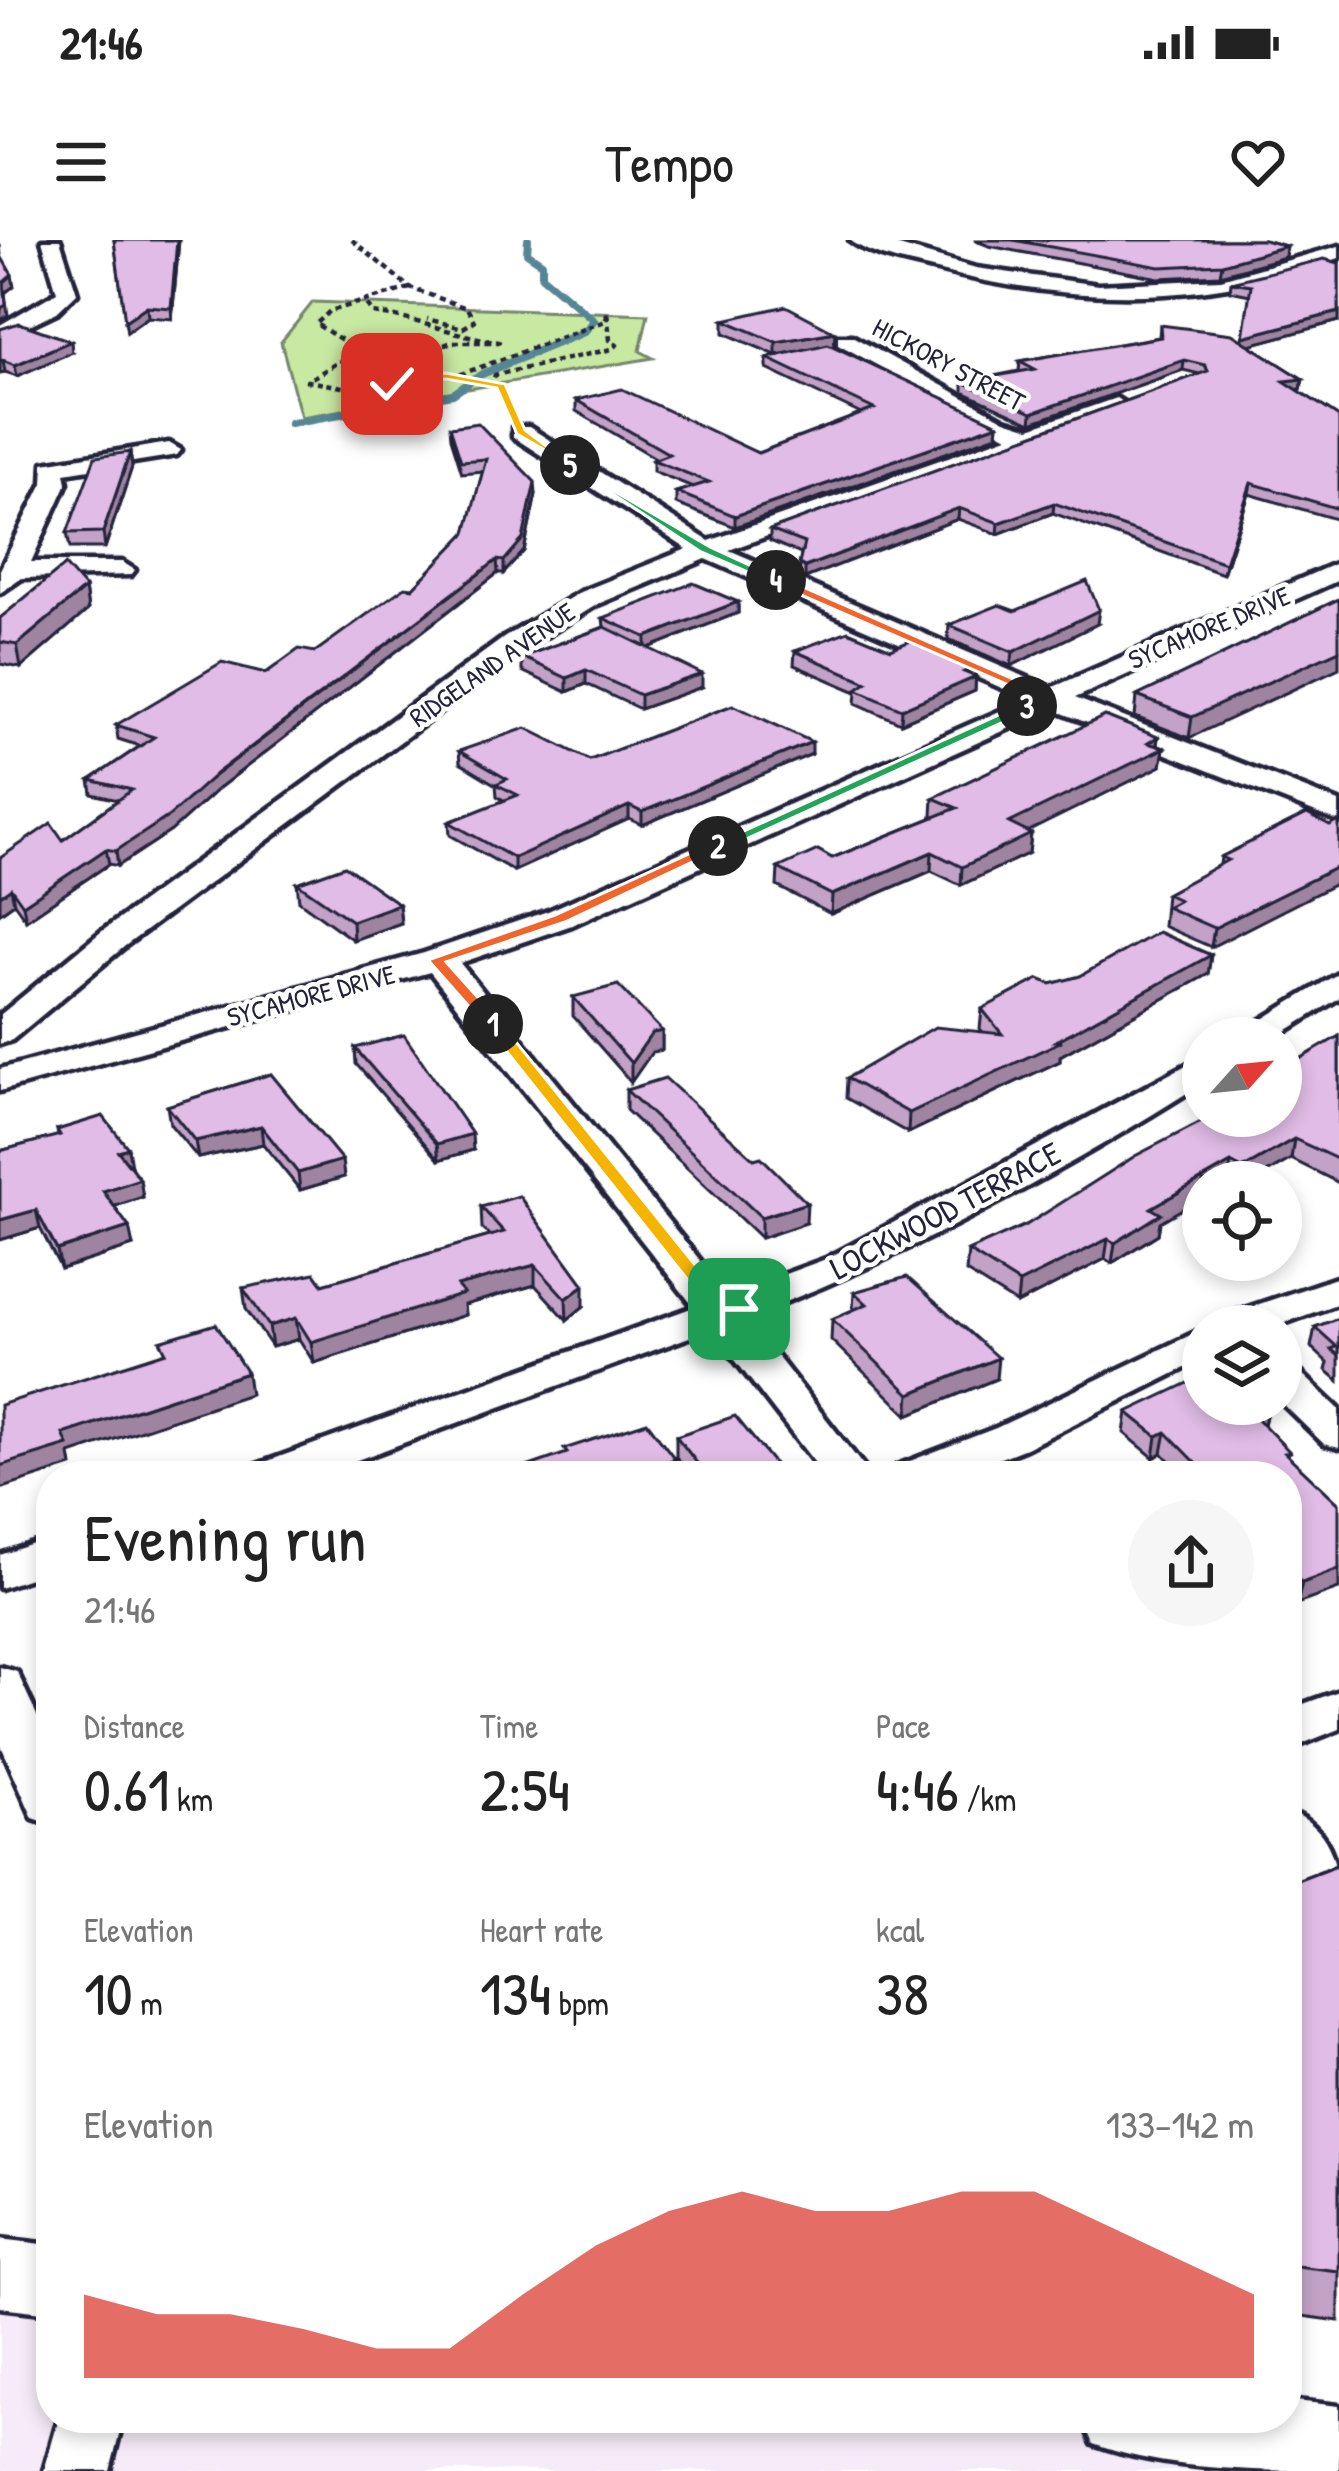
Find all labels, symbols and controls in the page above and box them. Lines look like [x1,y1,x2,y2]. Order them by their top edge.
text: 21:46 [60,12,143,73]
text: Tempo [605,126,734,199]
icon: menu [48,129,114,195]
icon: heart [1225,129,1291,195]
street label: HICKORY STREET [867,309,1032,419]
pin [341,333,443,435]
icon: check [359,351,425,417]
pin: 5 [540,435,600,495]
text: 5 [563,443,577,487]
pin: 4 [746,550,806,610]
text: 4 [770,558,782,602]
street label: SYCAMORE DRIVE [1123,577,1295,677]
street label: RIDGELAND AVENUE [402,593,582,734]
pin: 3 [997,676,1057,736]
text: 3 [1020,684,1034,728]
pin: 2 [688,816,748,876]
text: 2 [710,824,726,868]
street label: SYCAMORE DRIVE [223,955,399,1035]
pin: 1 [463,994,523,1054]
text: 1 [487,1002,499,1046]
north arrow [1182,1017,1302,1137]
map controls [1182,1017,1302,1425]
street label: LOCKWOOD TERRACE [822,1131,1068,1289]
button: locate [1182,1161,1302,1281]
pin [688,1258,790,1360]
icon: arrive [706,1276,772,1342]
button: layers [1182,1305,1302,1425]
text: Evening run [84,1492,366,1582]
button: share [1128,1500,1254,1626]
text: 21:46 [84,1582,156,1635]
text: Distance [84,1704,185,1748]
text: Time [480,1704,538,1748]
text: Pace [876,1704,931,1748]
text: 0.61 [84,1748,169,1830]
text: 2:54 [480,1748,570,1830]
text: 4:46 [876,1748,959,1830]
text: km [169,1777,213,1821]
text: /km [959,1777,1017,1821]
text: Elevation [84,1908,194,1952]
text: Heart rate [480,1908,603,1952]
text: kcal [876,1908,924,1952]
text: 10 [84,1952,133,2034]
text: 134 [480,1952,551,2034]
text: 38 [876,1952,929,2034]
text: m [133,1981,163,2025]
text: bpm [551,1981,609,2025]
text: Elevation [84,2097,214,2150]
text: 133–142 m [1106,2097,1254,2150]

